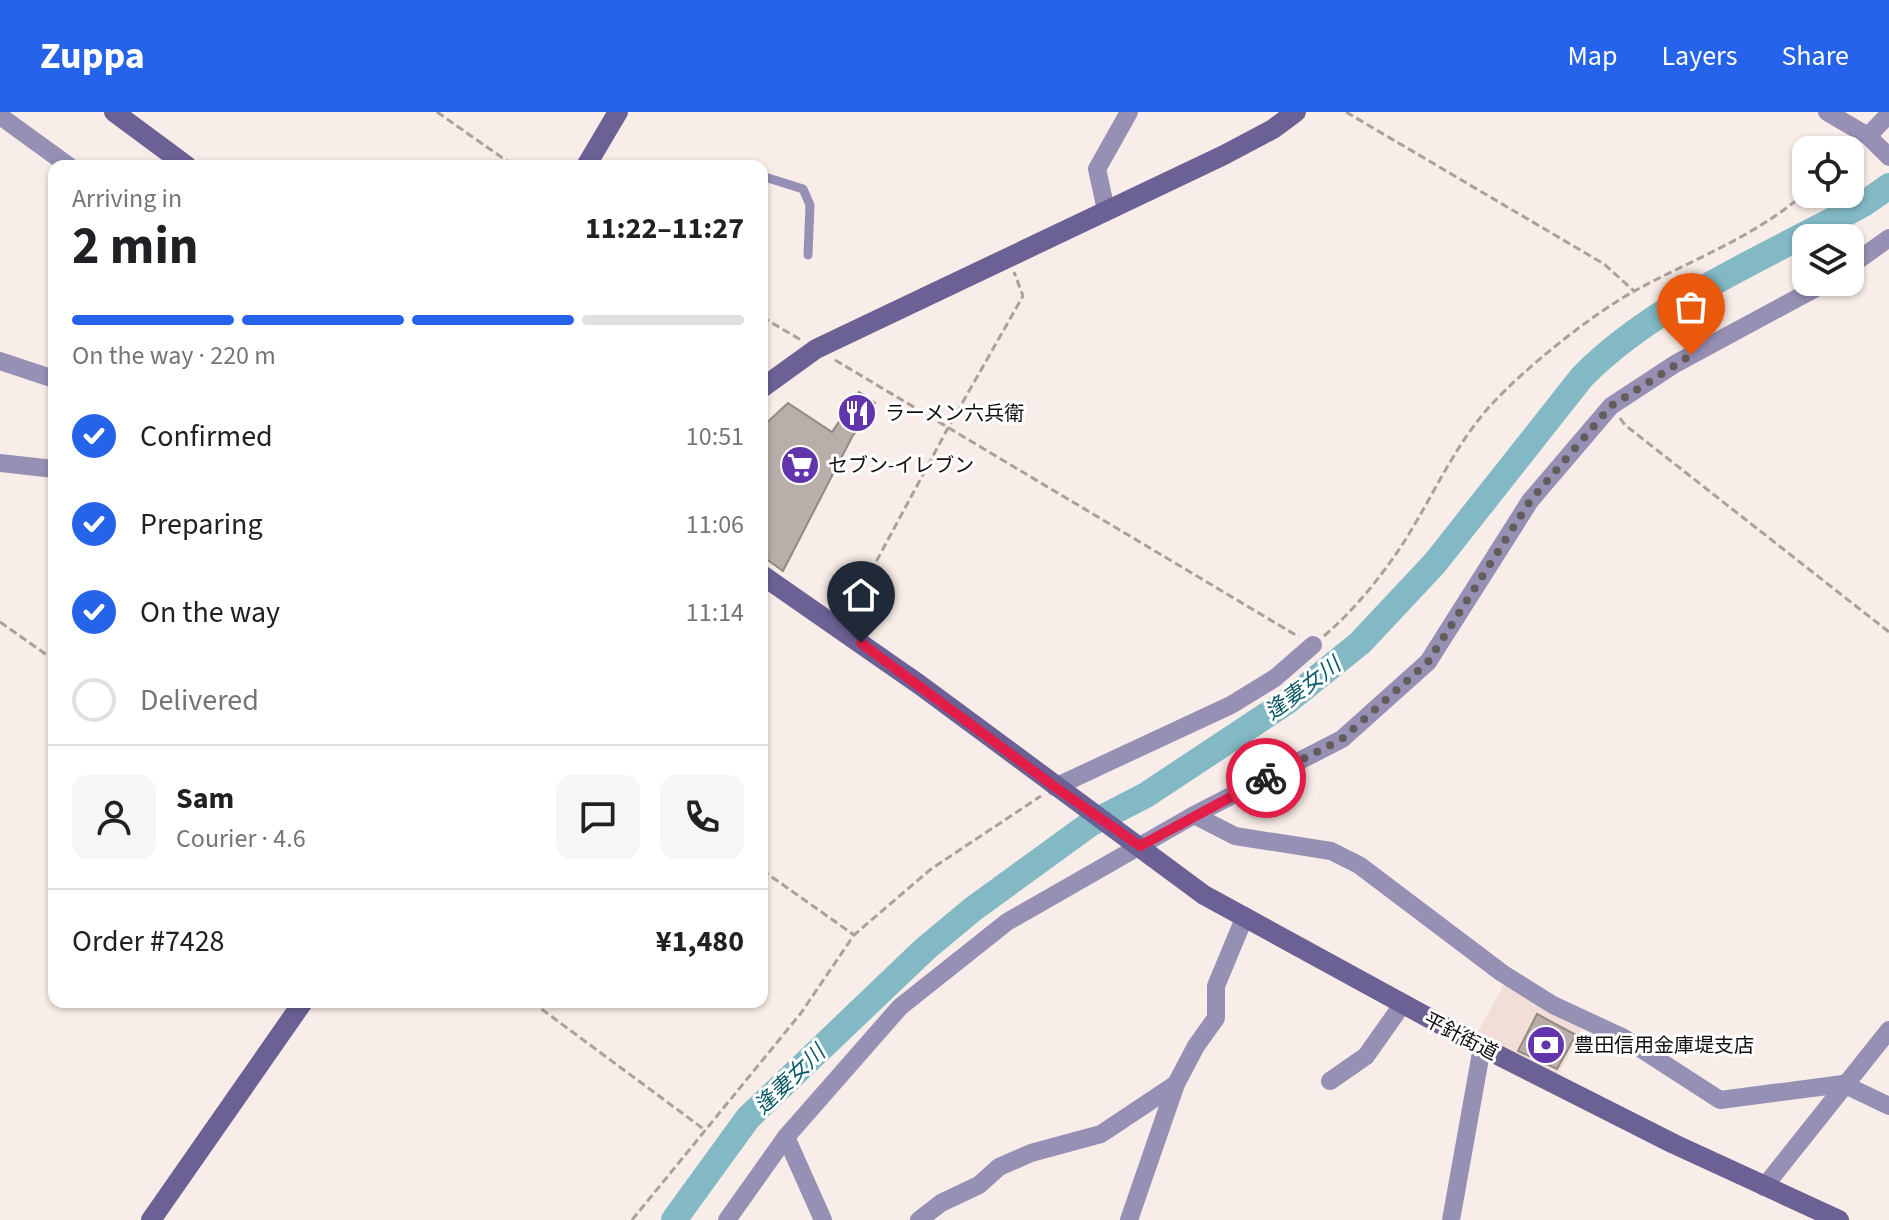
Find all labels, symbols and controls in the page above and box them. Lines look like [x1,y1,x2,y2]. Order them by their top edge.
text: Zuppa [40,29,145,83]
text: Map [1567,36,1617,76]
text: Layers [1661,36,1737,76]
text: Share [1781,36,1849,76]
map controls [1792,136,1864,296]
button: locate [1792,136,1864,208]
text: Arriving in [72,180,182,217]
text: 11:22–11:27 [585,207,744,250]
text: 2 min [72,210,199,284]
button: layers [1792,224,1864,296]
pin [1657,273,1725,355]
icon: bag [1669,285,1713,329]
text: On the way · 220 m [72,337,276,374]
restaurant icon: ラーメン六兵衛 [836,392,878,434]
place label: ラーメン六兵衛 [885,400,1024,428]
icon: check [72,414,116,458]
text: Confirmed [140,415,273,458]
text: 10:51 [686,418,744,455]
supermarket icon: セブン-イレブン [779,444,821,486]
place label: セブン-イレブン [828,452,974,480]
icon: check [72,502,116,546]
text: Preparing [140,503,263,546]
text: 11:06 [686,506,744,543]
pin [827,561,895,643]
icon: home [839,573,883,617]
icon: check [72,590,116,634]
text: On the way [140,591,280,634]
text: 11:14 [686,594,744,631]
water label: 逢妻女川 [1258,648,1349,728]
text: Delivered [140,679,259,722]
courier [1226,738,1306,818]
icon: bike [1244,756,1288,800]
button: person [72,775,156,859]
button: chat [556,775,640,859]
button: phone [660,775,744,859]
text: Sam [176,777,234,820]
text: Courier · 4.6 [176,820,306,857]
text: Order #7428 [72,920,225,963]
text: ¥1,480 [656,920,744,963]
street label: 平針街道 [1419,1006,1503,1068]
bank icon: 豊田信用金庫堤支店 [1525,1024,1567,1066]
place label: 豊田信用金庫堤支店 [1574,1032,1754,1060]
water label: 逢妻女川 [747,1036,834,1122]

